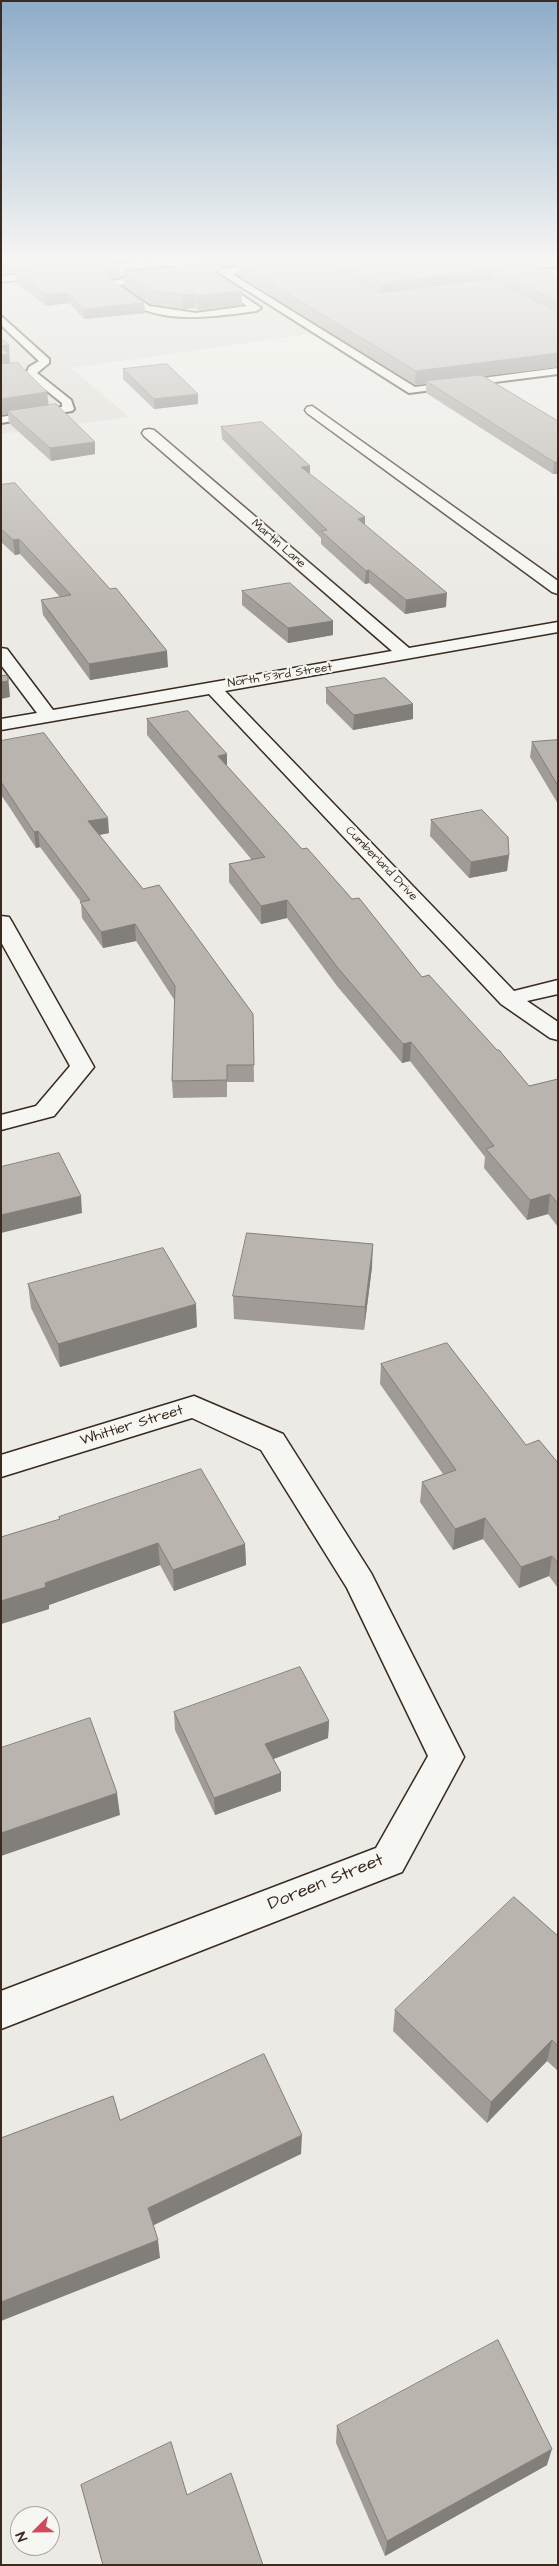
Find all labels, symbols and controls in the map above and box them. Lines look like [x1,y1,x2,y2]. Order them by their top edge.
street label: Martin Lane [248,517,308,571]
street label: North 53rd Street [227,661,333,691]
street label: Cumberland Drive [342,824,420,904]
street label: Whittier Street [78,1402,186,1450]
street label: Doreen Street [265,1850,387,1916]
north arrow [10,2506,60,2556]
text: N [11,2529,33,2544]

